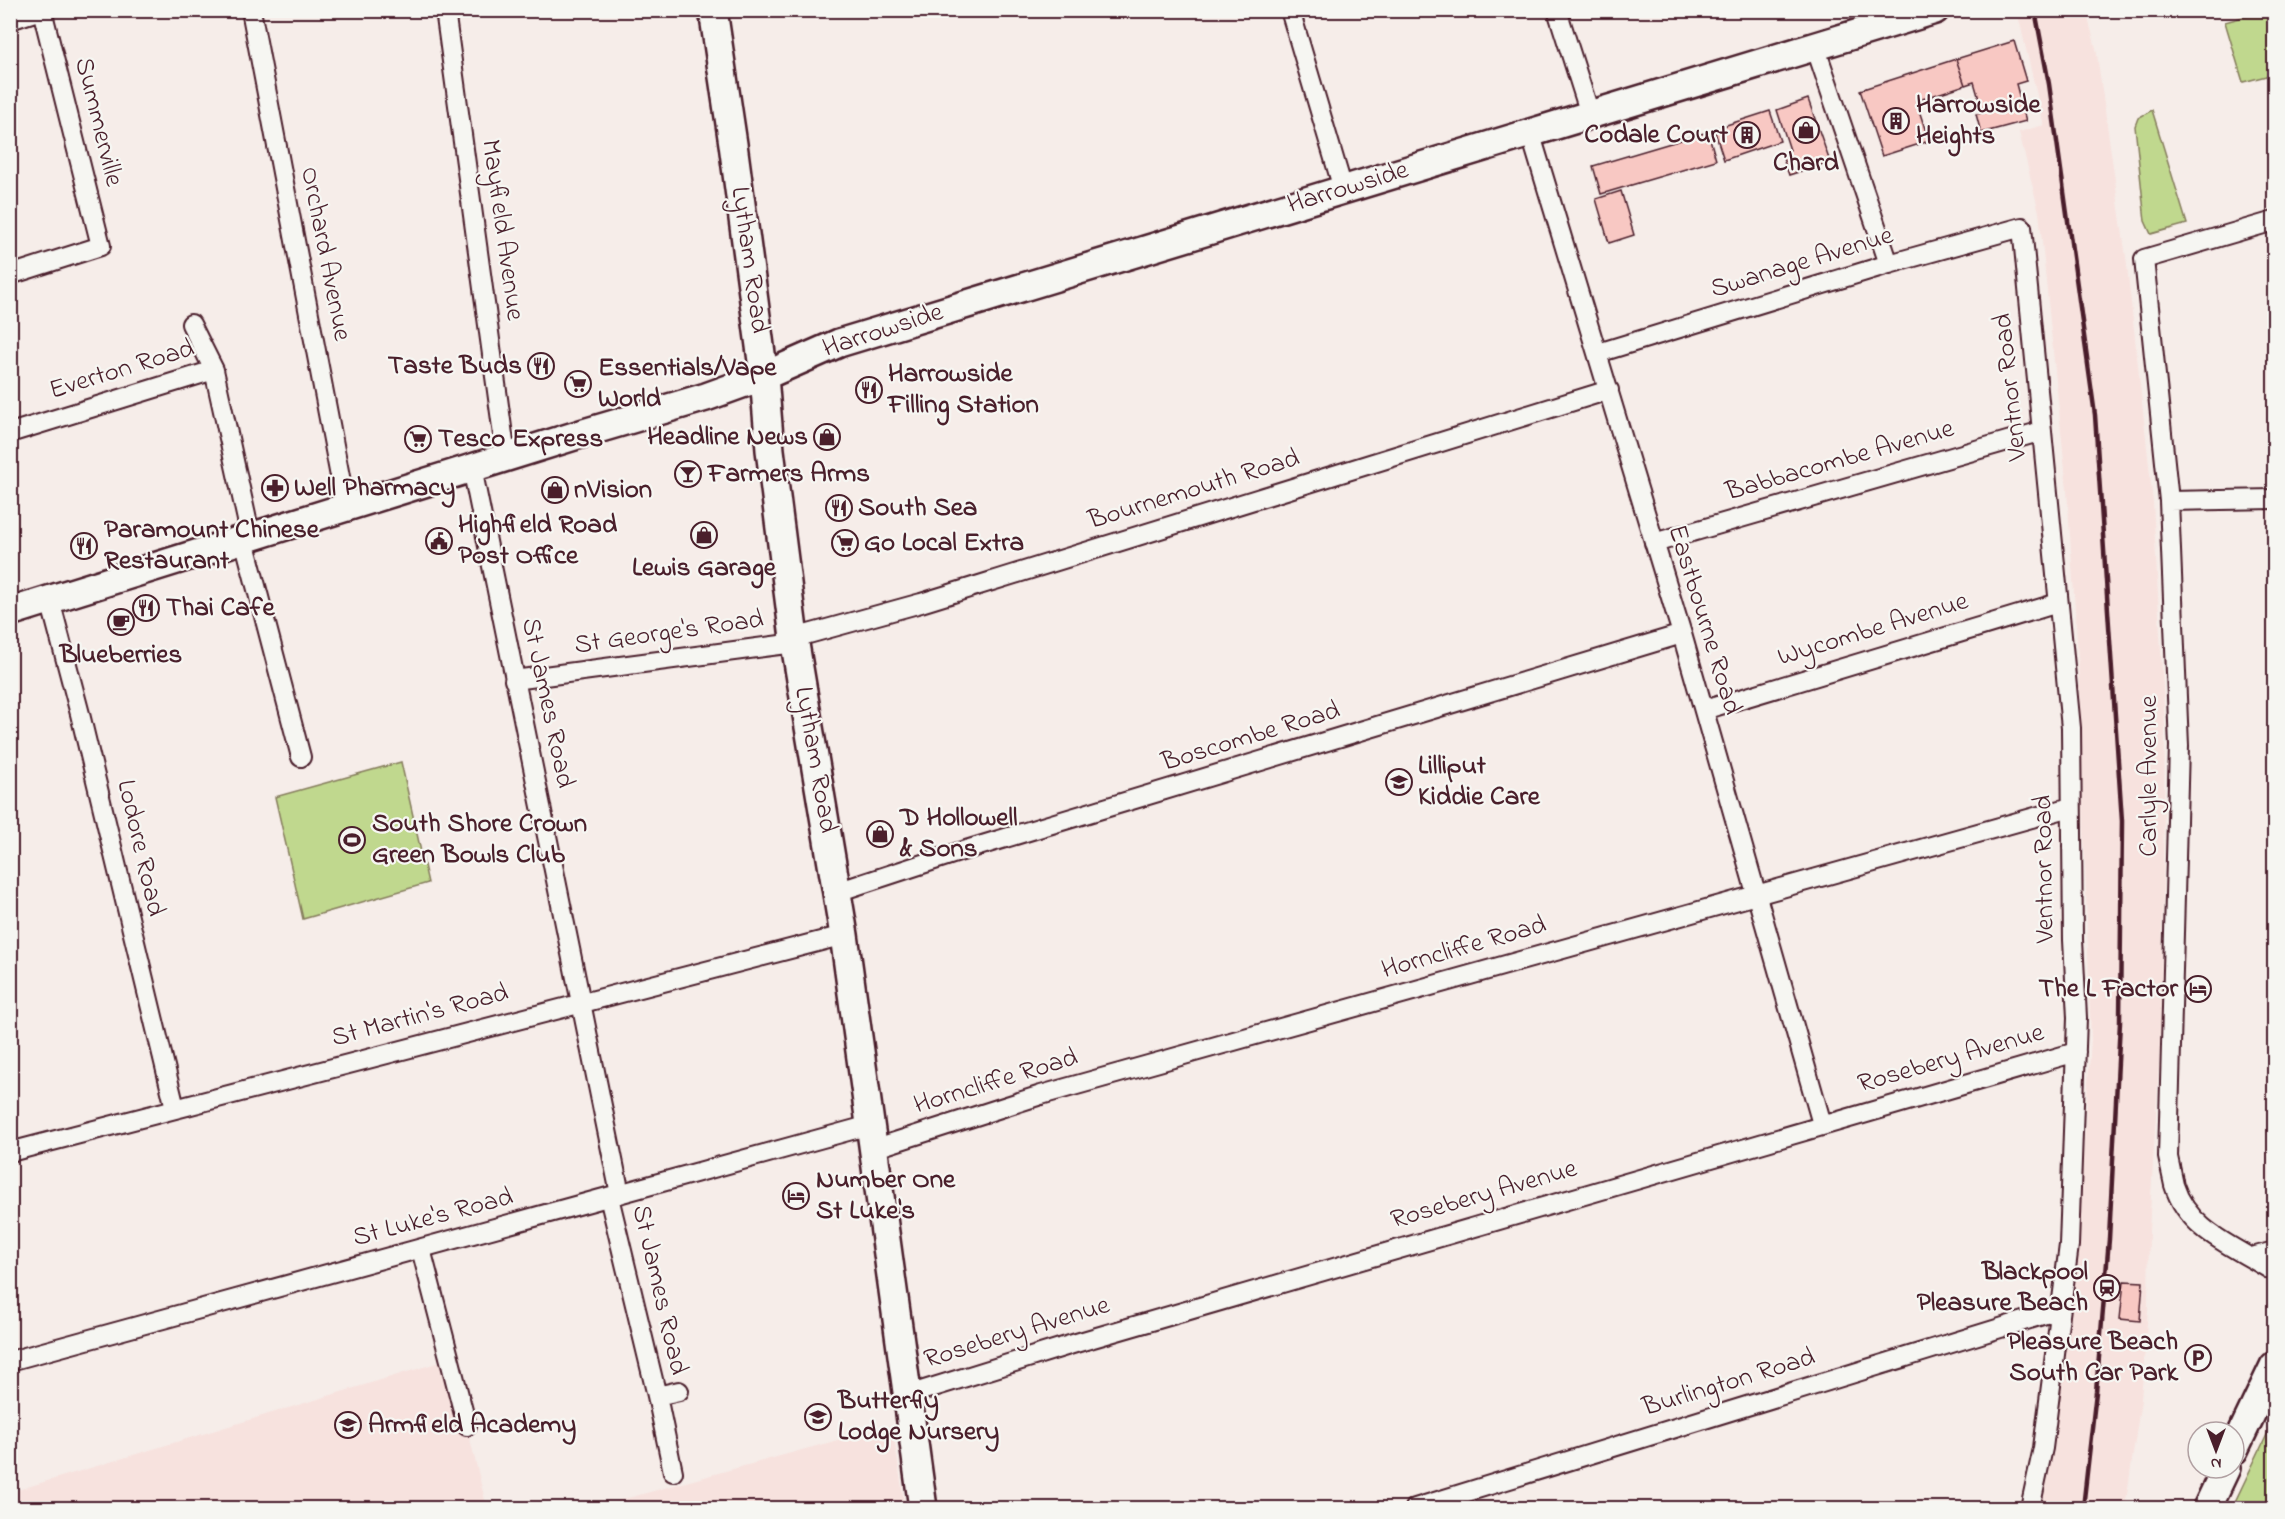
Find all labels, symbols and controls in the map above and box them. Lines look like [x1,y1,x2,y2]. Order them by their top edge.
street label: Summerville [63,53,133,191]
place label: Harrowside Heights [1916,86,2042,157]
building icon: Harrowside Heights [1881,106,1911,136]
shop icon: Chard [1791,115,1821,145]
place label: Codale Court [1584,116,1729,155]
building icon: Codale Court [1732,120,1762,150]
street label: Mayfield Avenue [470,137,534,324]
place label: Chard [1773,144,1840,183]
street label: Harrowside [1283,151,1414,225]
street label: Orchard Avenue [289,164,361,345]
street label: Lytham Road [719,184,779,336]
street label: Swanage Avenue [1706,216,1899,309]
street label: Harrowside [818,293,949,369]
street label: Ventnor Road [1984,311,2038,464]
street label: Everton Road [45,329,199,411]
place label: Taste Buds [388,347,522,386]
place label: Essentials/Vape World [598,349,777,419]
restaurant icon: Taste Buds [526,351,556,381]
place label: Harrowside Filling Station [886,355,1039,426]
supermarket icon: Essentials/Vape World [563,369,593,399]
restaurant icon: Harrowside Filling Station [854,375,884,405]
street label: Babbacombe Avenue [1720,410,1960,513]
place label: Headline News [647,418,808,457]
place label: Tesco Express [438,420,603,459]
shop icon: Headline News [812,422,842,452]
supermarket icon: Tesco Express [403,424,433,454]
street label: Bournemouth Road [1083,439,1304,541]
place label: Farmers Arms [706,455,870,494]
bar icon: Farmers Arms [673,459,703,489]
place label: Well Pharmacy [294,469,455,508]
place label: nVision [574,471,652,510]
pharmacy icon: Well Pharmacy [260,473,290,503]
shop icon: nVision [540,475,570,505]
place label: South Sea [858,489,977,528]
restaurant icon: South Sea [824,493,854,523]
place label: Highfield Road Post Office [458,506,618,576]
place label: Paramount Chinese Restaurant [104,511,320,581]
shop icon: Lewis Garage [689,520,719,550]
street label: Eastbourne Road [1657,520,1751,720]
place label: Go Local Extra [864,524,1024,563]
public building icon: Highfield Road Post Office [424,526,454,556]
supermarket icon: Go Local Extra [830,528,860,558]
restaurant icon: Paramount Chinese Restaurant [69,531,99,561]
place label: Lewis Garage [632,549,777,589]
street label: Wycombe Avenue [1773,582,1974,678]
place label: Thai Cafe [166,589,275,628]
restaurant icon: Thai Cafe [131,593,161,623]
street label: St George's Road [572,600,766,666]
cafe icon: Blueberries [106,607,136,637]
street label: St James Road [510,614,584,792]
place label: Blueberries [58,636,182,675]
street label: Lytham Road [783,684,847,836]
street label: Boscombe Road [1156,691,1345,783]
street label: Carlyle Avenue [2130,694,2169,857]
place label: Lilliput Kiddie Care [1418,747,1541,817]
school or university icon: Lilliput Kiddie Care [1384,767,1414,797]
street label: Lodore Road [105,776,175,920]
street label: Ventnor Road [2024,794,2066,945]
place label: D Hollowell & Sons [898,799,1017,869]
place label: South Shore Crown Green Bowls Club [372,805,587,875]
shop icon: D Hollowell & Sons [865,819,895,849]
sports icon: South Shore Crown Green Bowls Club [337,825,367,855]
street label: Horncliffe Road [1377,906,1551,990]
place label: The L Factor [2039,970,2179,1009]
street label: St Martin's Road [327,974,513,1058]
hotel icon: The L Factor [2183,974,2213,1004]
street label: Rosebery Avenue [1853,1014,2050,1104]
street label: Horncliffe Road [909,1039,1083,1125]
street label: Rosebery Avenue [1386,1150,1583,1240]
place label: Number One St Luke's [816,1161,956,1231]
street label: St Luke's Road [349,1178,517,1258]
hotel icon: Number One St Luke's [781,1181,811,1211]
street label: St James Road [621,1201,697,1379]
place label: Blackpool Pleasure Beach [1917,1253,2088,1323]
station icon: Blackpool Pleasure Beach [2092,1273,2122,1303]
street label: Rosebery Avenue [919,1286,1115,1380]
place label: Pleasure Beach South Car Park [2007,1323,2179,1393]
street label: Burlington Road [1637,1338,1820,1428]
parking icon: Pleasure Beach South Car Park [2183,1343,2213,1373]
place label: Butterfly Lodge Nursery [836,1382,999,1453]
school or university icon: Butterfly Lodge Nursery [803,1402,833,1432]
place label: Armfield Academy [368,1406,576,1445]
school or university icon: Armfield Academy [333,1410,363,1440]
north arrow [2186,1420,2246,1480]
text: N [2210,1451,2221,1475]

